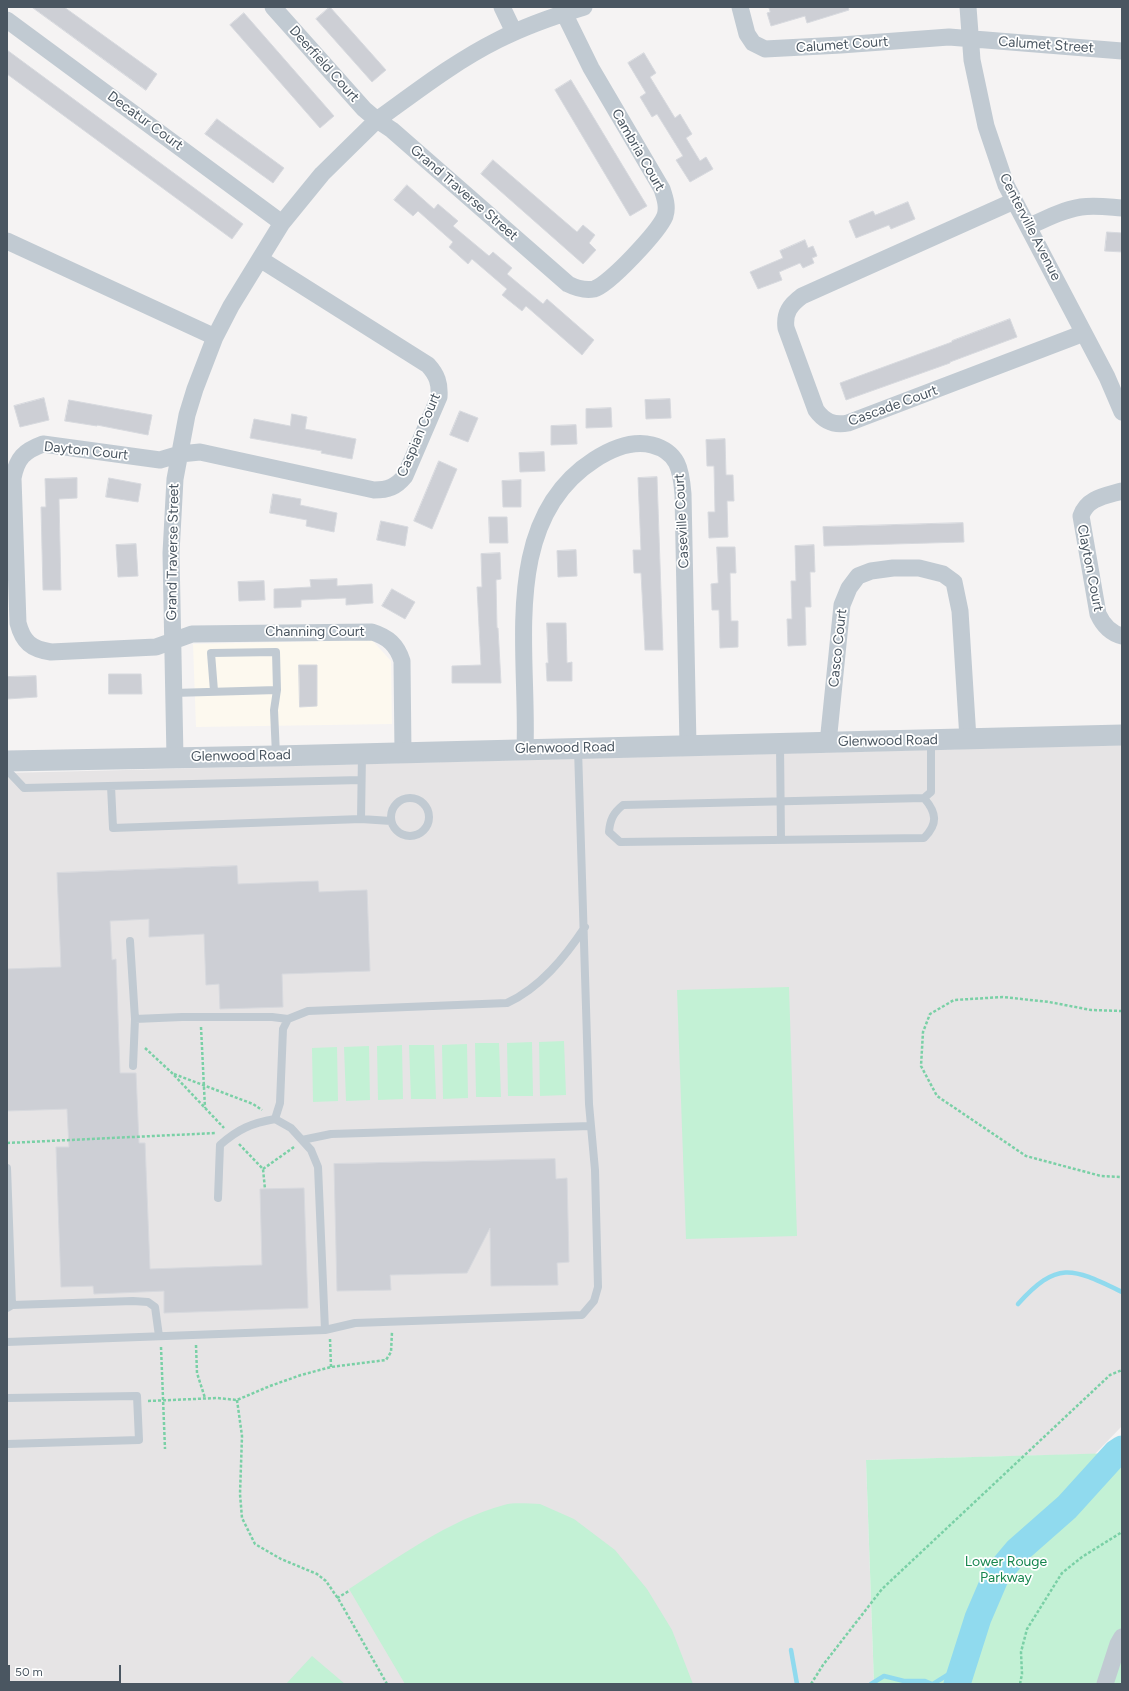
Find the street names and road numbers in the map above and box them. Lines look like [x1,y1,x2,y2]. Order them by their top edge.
street label: Deerfield Court [285,23,363,105]
street label: Calumet Court [795,33,889,57]
street label: Calumet Street [998,33,1094,57]
street label: Decatur Court [104,88,186,154]
street label: Cambria Court [608,106,668,194]
street label: Grand Traverse Street [407,142,521,244]
street label: Centerville Avenue [996,170,1064,284]
street label: Cascade Court [846,382,940,430]
street label: Caspian Court [394,390,444,480]
street label: Dayton Court [43,438,129,464]
street label: Caseville Court [671,473,693,569]
street label: Grand Traverse Street [163,483,183,621]
street label: Clayton Court [1073,523,1107,613]
street label: Casco Court [826,608,850,688]
street label: Channing Court [265,624,365,640]
street label: Glenwood Road [838,732,938,750]
street label: Glenwood Road [515,739,615,757]
street label: Glenwood Road [191,747,291,765]

